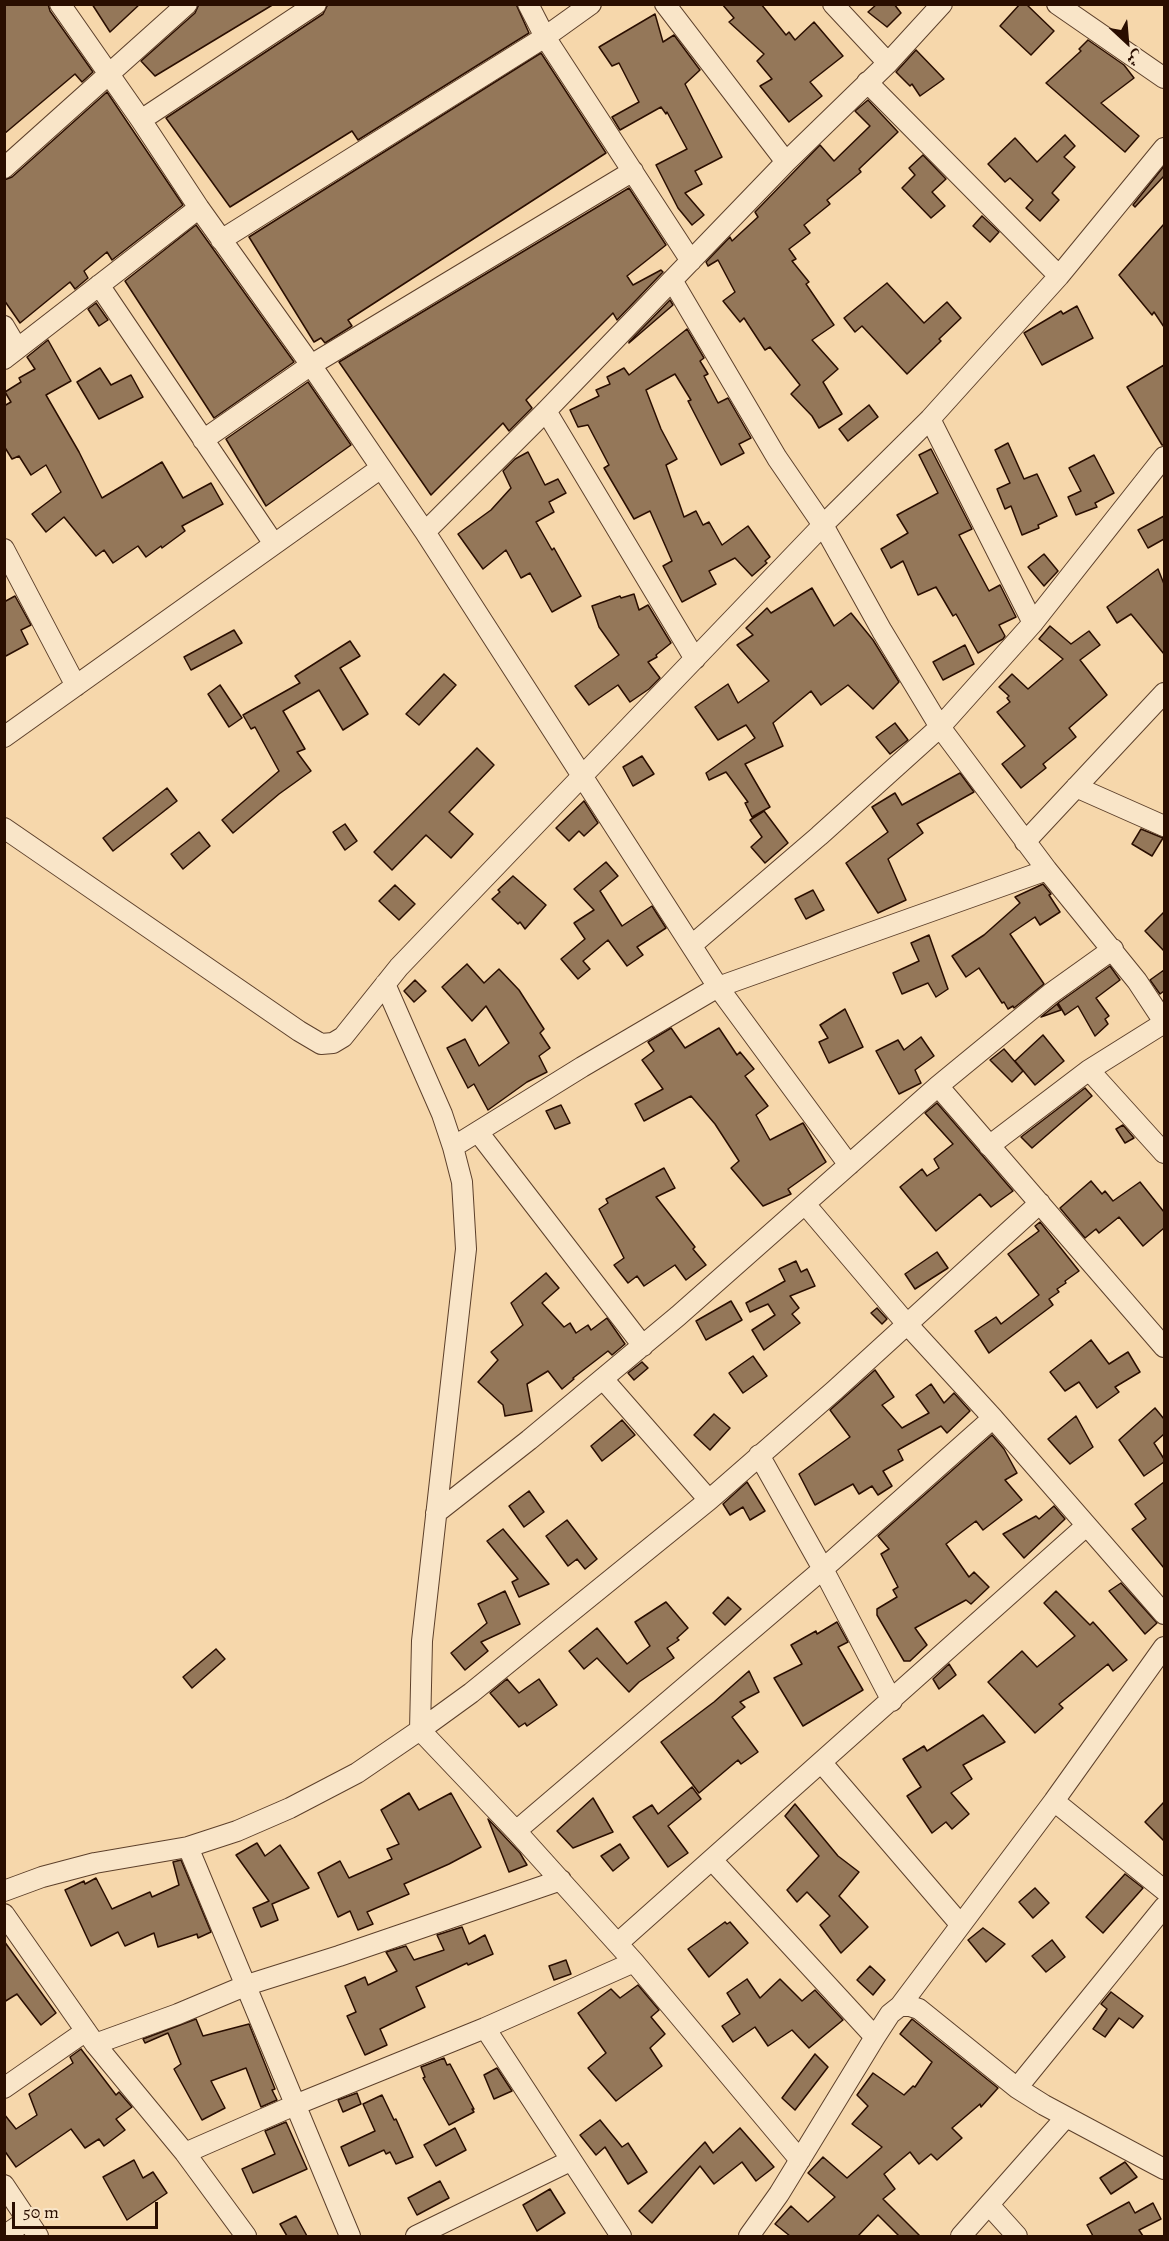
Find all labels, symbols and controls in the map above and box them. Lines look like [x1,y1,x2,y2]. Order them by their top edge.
north arrow [1097,12,1157,72]
text: ش [1123,45,1147,72]
scale bar [15,2190,160,2228]
text: 50 m [23,2200,59,2224]

